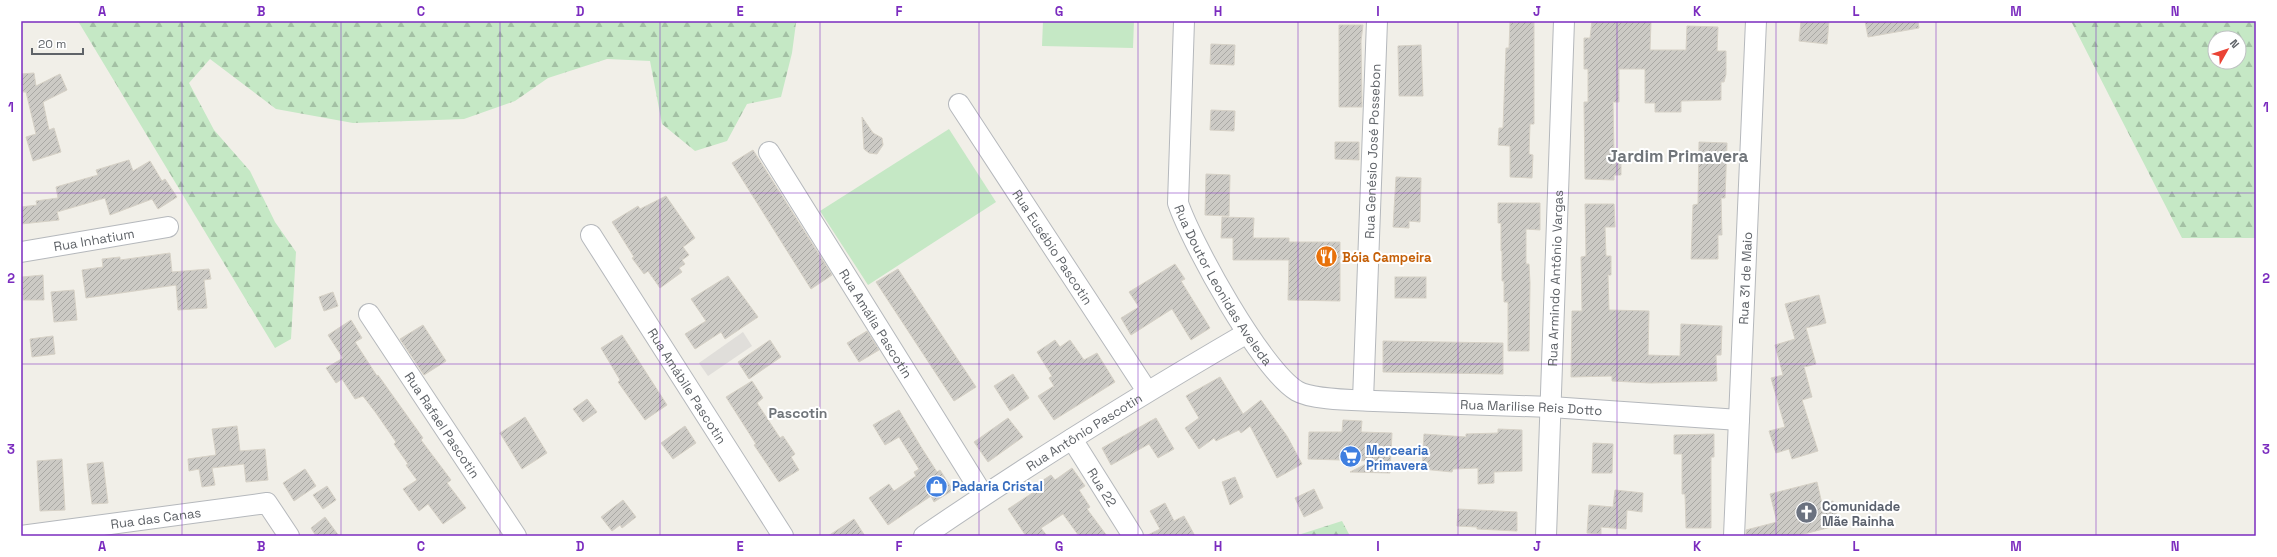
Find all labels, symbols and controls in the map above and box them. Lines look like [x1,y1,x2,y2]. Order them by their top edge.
text: A [98,3,107,20]
text: B [257,3,266,20]
text: C [417,3,425,20]
text: D [576,3,585,20]
text: E [736,3,744,20]
text: F [896,3,903,20]
text: G [1055,3,1063,20]
text: H [1214,3,1222,20]
text: I [1376,3,1380,20]
text: J [1533,3,1541,20]
text: K [1693,3,1702,20]
text: L [1852,3,1860,20]
text: M [2010,3,2022,20]
text: N [2171,3,2179,20]
scale bar [32,30,83,56]
north arrow [2207,30,2247,70]
text: 20 m [38,36,66,52]
text: N [2227,36,2243,51]
street label: Rua Genésio José Possebon [1360,63,1384,239]
text: 1 [8,99,14,116]
text: 1 [2263,99,2269,116]
district label: Jardim Primavera [1608,145,1749,167]
street label: Rua Eusébio Pascotin [1009,186,1097,308]
street label: Rua Armindo Antônio Vargas [1543,190,1567,367]
street label: Rua Doutor Leonidas Aveleda [1171,202,1276,369]
street label: Rua Inhatium [52,224,136,255]
street label: Rua 31 de Maio [1735,231,1755,325]
restaurant icon: Bóia Campeira [1313,244,1339,270]
place label: Bóia Campeira [1342,249,1432,266]
street label: Rua Amália Pascotin [835,266,916,381]
text: 2 [7,270,15,287]
text: 2 [2262,270,2270,287]
street label: Rua Amábile Pascotin [644,325,731,447]
street label: Rua Rafael Pascotin [401,368,484,481]
street label: Rua Antônio Pascotin [1023,389,1145,474]
street label: Rua Marilise Reis Dotto [1460,395,1603,419]
district label: Pascotin [769,404,827,422]
text: 3 [7,441,15,458]
text: 3 [2262,441,2270,458]
place label: Mercearia Primavera [1366,442,1429,474]
supermarket icon: Mercearia Primavera [1337,444,1363,470]
street label: Rua 22 [1084,465,1121,510]
shop icon: Padaria Cristal [924,473,950,499]
place label: Padaria Cristal [952,478,1043,495]
place label: Comunidade Mãe Rainha [1822,498,1900,530]
church icon: Comunidade Mãe Rainha [1793,500,1819,526]
street label: Rua das Canas [109,503,202,532]
text: A [98,538,107,555]
text: B [257,538,266,555]
text: C [417,538,425,555]
text: D [576,538,585,555]
text: E [736,538,744,555]
text: F [896,538,903,555]
text: G [1055,538,1063,555]
text: H [1214,538,1222,555]
text: I [1376,538,1380,555]
text: J [1533,538,1541,555]
text: K [1693,538,1702,555]
text: L [1852,538,1860,555]
text: M [2010,538,2022,555]
text: N [2171,538,2179,555]

